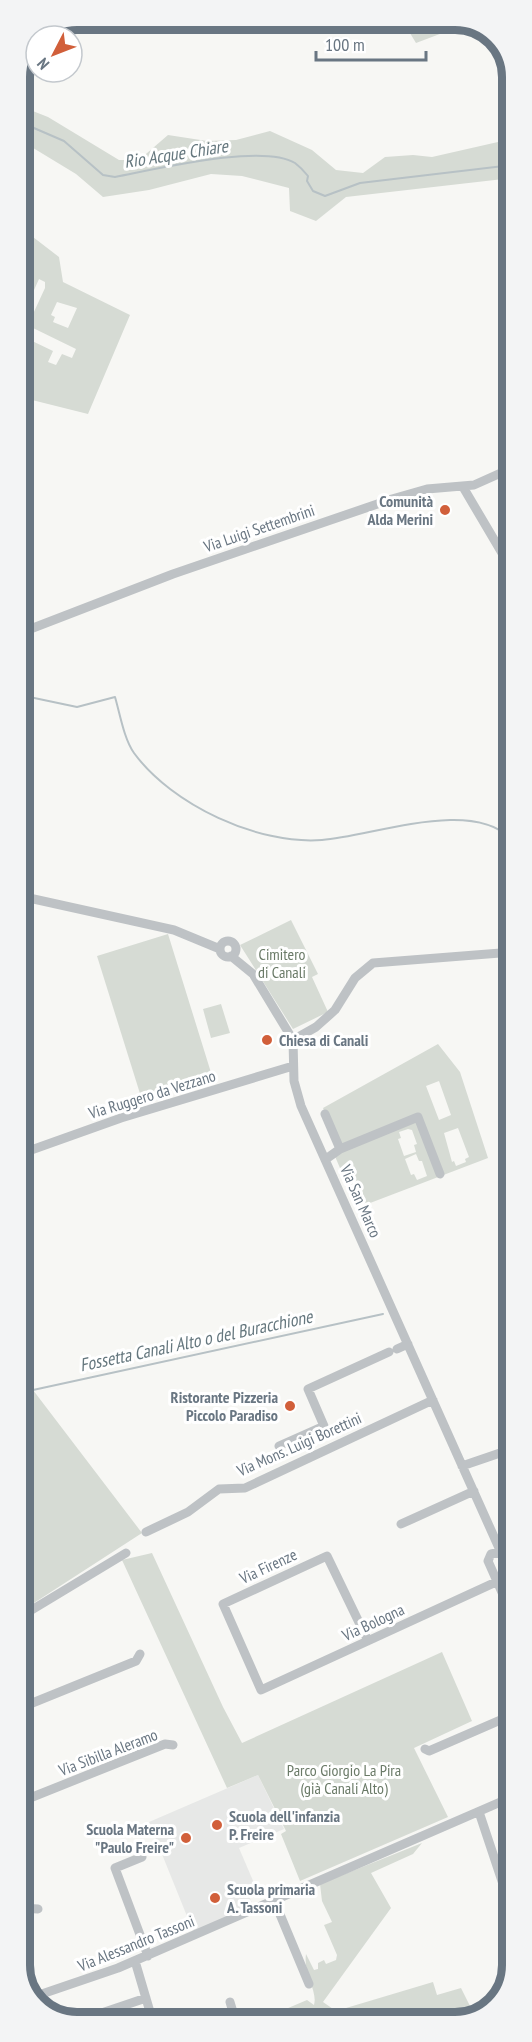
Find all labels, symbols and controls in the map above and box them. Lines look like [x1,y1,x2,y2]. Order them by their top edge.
north arrow [24,24,84,84]
scale bar [316,24,426,62]
text: 100 m [325,33,365,56]
text: N [33,54,53,74]
water label: Rio Acque Chiare [122,134,231,173]
place label: Comunità Alda Merini [367,491,433,529]
street label: Via Luigi Settembrini [200,500,317,557]
marker: Comunità Alda Merini [438,503,452,517]
park label: Cimitero di Canali [258,944,306,982]
place label: Chiesa di Canali [279,1030,369,1050]
marker: Chiesa di Canali [260,1033,274,1047]
street label: Via Ruggero da Vezzano [85,1065,218,1123]
street label: Via San Marco [336,1161,386,1241]
water label: Fossetta Canali Alto o del Buracchione [77,1304,316,1376]
place label: Ristorante Pizzeria Piccolo Paradiso [171,1387,278,1425]
marker: Ristorante Pizzeria Piccolo Paradiso [283,1399,297,1413]
street label: Via Mons. Luigi Borettini [233,1408,364,1481]
street label: Via Firenze [235,1544,300,1588]
street label: Via Bologna [338,1599,407,1645]
street label: Via Sibilla Aleramo [55,1724,160,1780]
park label: Parco Giorgio La Pira (già Canali Alto) [287,1760,401,1798]
place label: Scuola dell'infanzia P. Freire [229,1806,340,1844]
marker: Scuola dell'infanzia P. Freire [210,1818,224,1832]
place label: Scuola Materna "Paulo Freire" [86,1819,174,1857]
marker: Scuola Materna "Paulo Freire" [179,1831,193,1845]
place label: Scuola primaria A. Tassoni [226,1879,316,1917]
marker: Scuola primaria A. Tassoni [208,1891,222,1905]
street label: Via Alessandro Tassoni [74,1910,197,1976]

